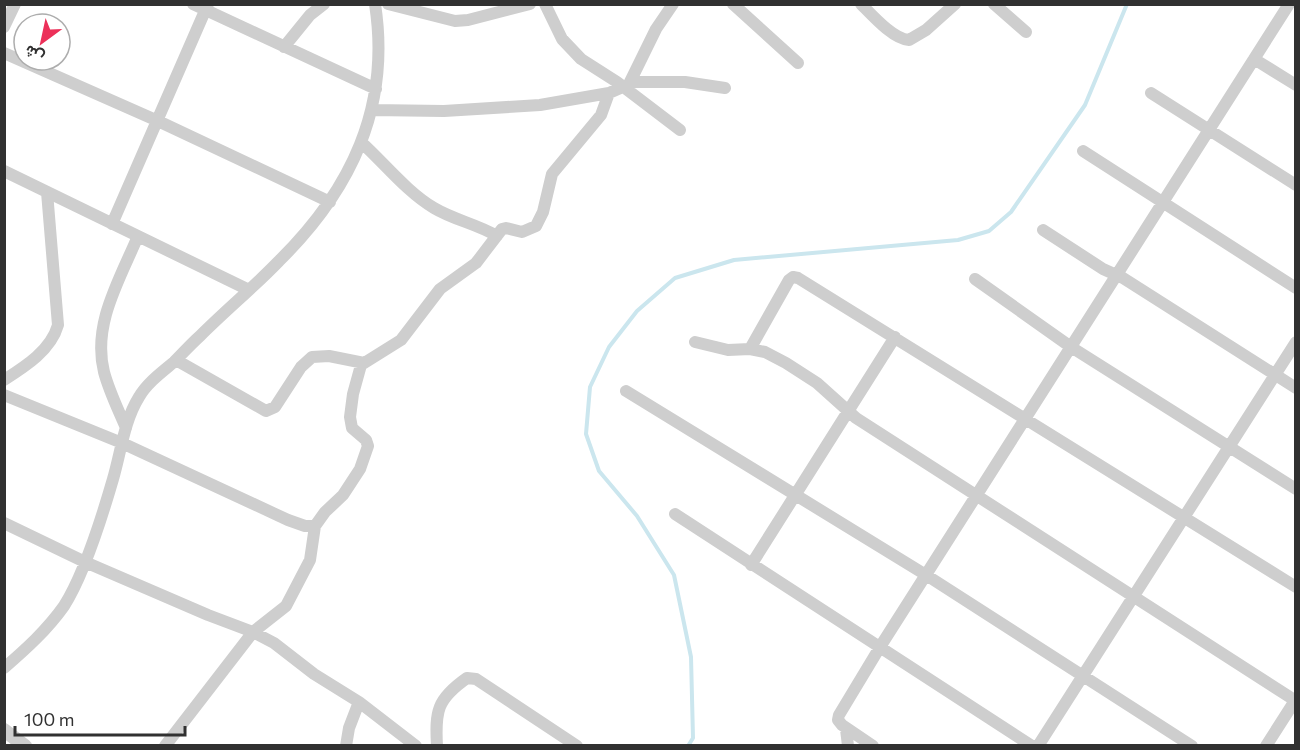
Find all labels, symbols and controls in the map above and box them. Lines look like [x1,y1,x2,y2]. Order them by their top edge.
north arrow [12,12,72,72]
text: ش [20,41,47,68]
scale bar [15,699,184,737]
text: 100 m [24,708,74,730]

